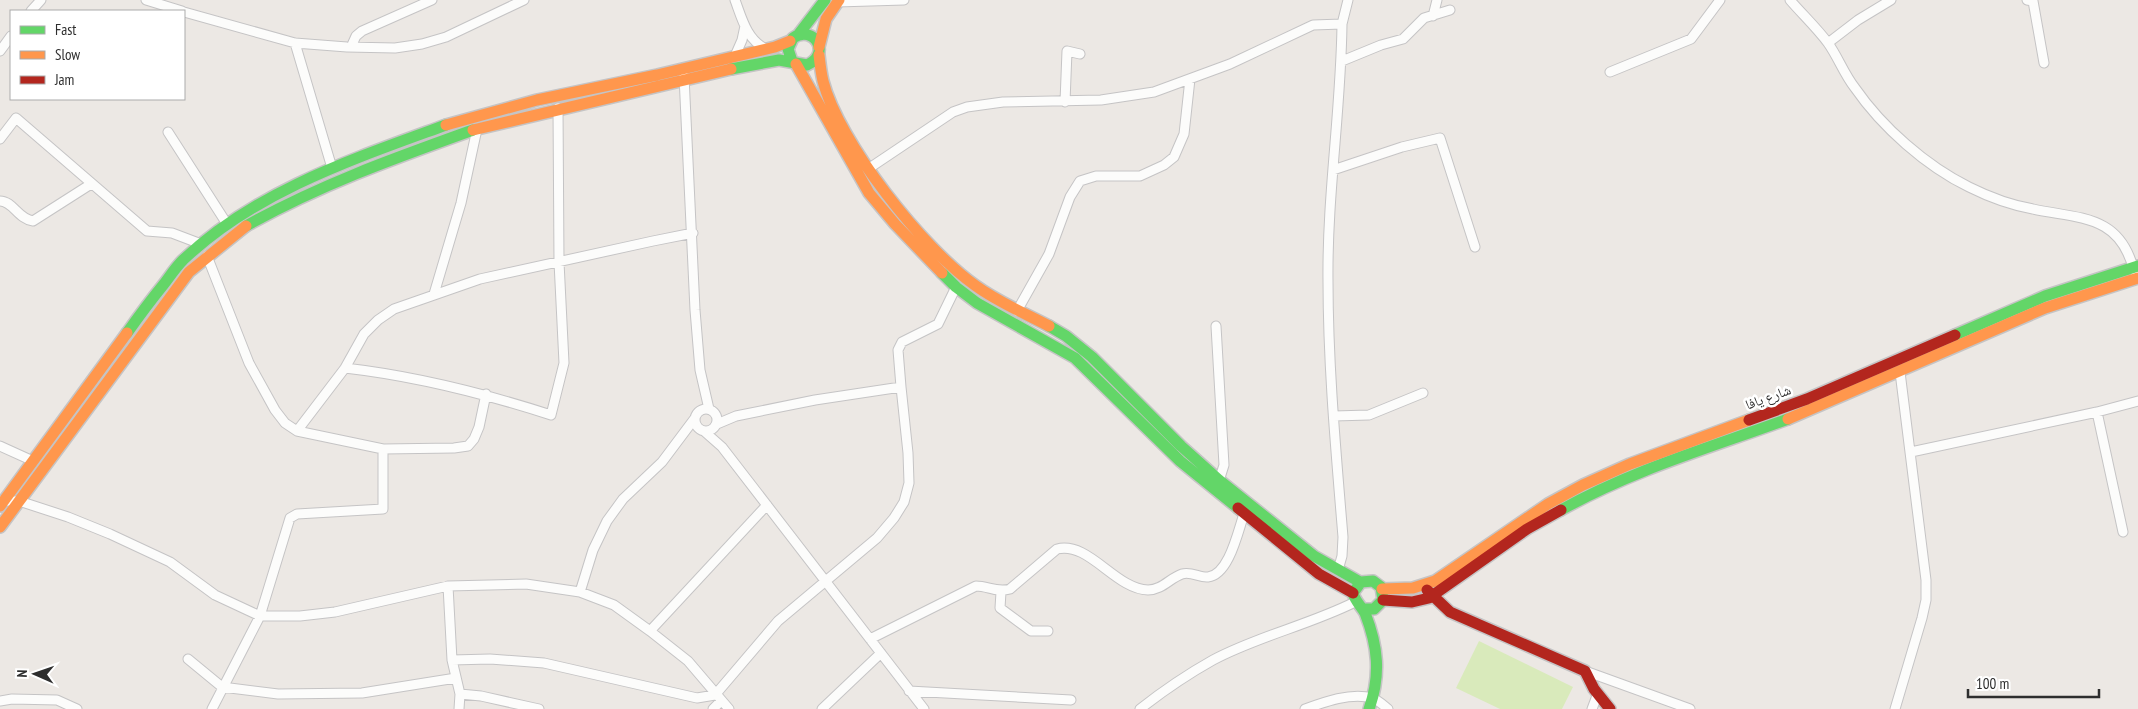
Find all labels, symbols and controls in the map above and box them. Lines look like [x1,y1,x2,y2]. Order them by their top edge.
legend [10,10,185,100]
text: Fast [55,20,76,39]
text: Slow [55,45,80,64]
text: Jam [54,70,74,89]
street label: شارع يافا [1743,380,1794,414]
north arrow [10,649,60,699]
scale bar [1968,666,2099,698]
text: N [13,669,31,678]
text: 100 m [1976,674,2009,693]

